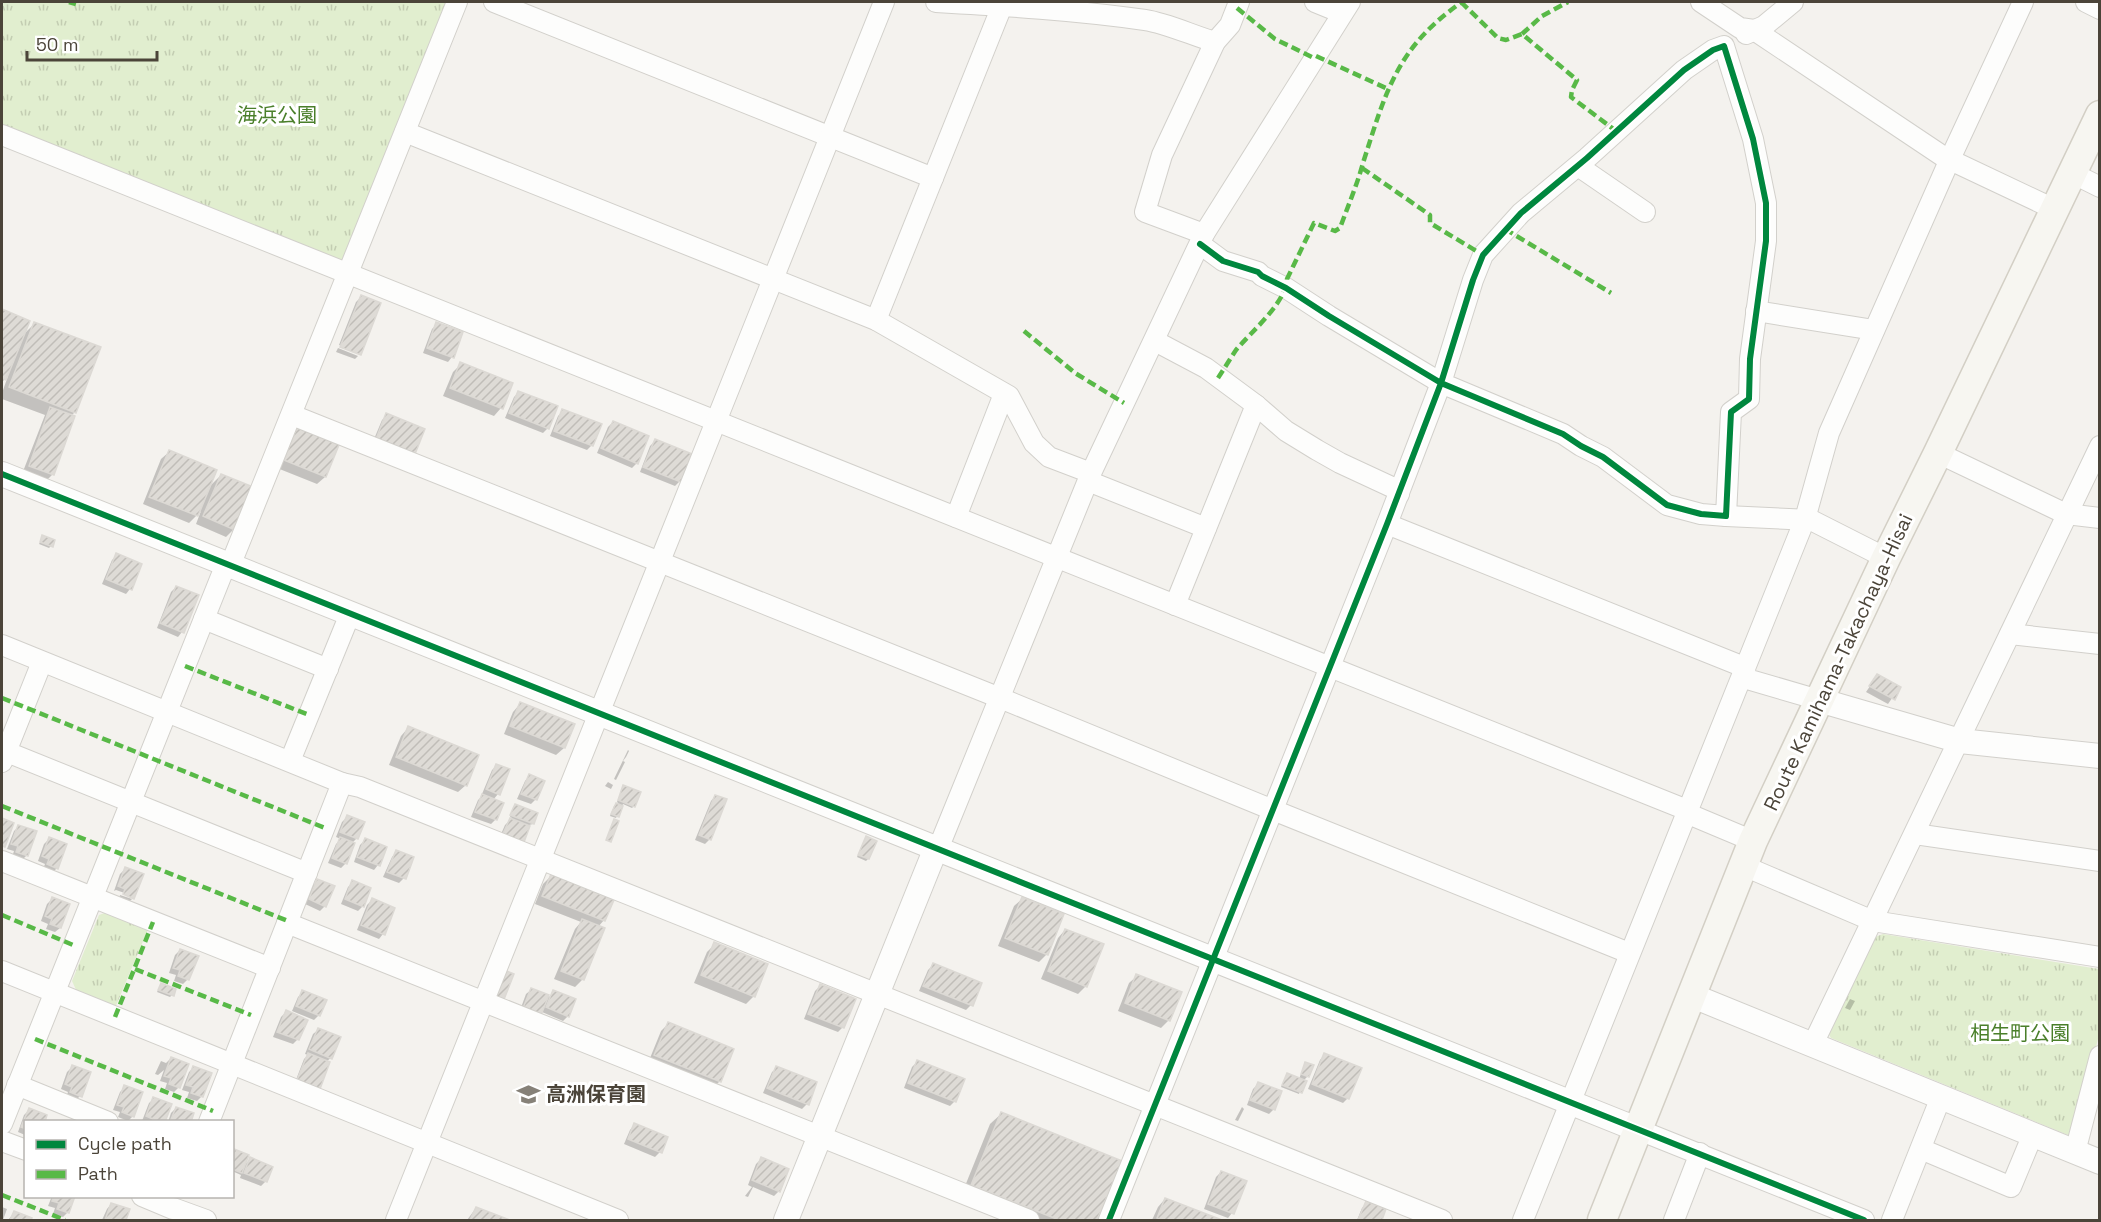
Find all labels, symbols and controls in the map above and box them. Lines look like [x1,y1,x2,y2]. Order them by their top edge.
scale bar [27,24,158,62]
text: 50 m [36,33,78,56]
park label: 海浜公園 [237,102,317,128]
street label: Route Kamihama-Takachaya-Hisai [1758,509,1918,815]
park label: 相生町公園 [1970,1020,2070,1046]
school or university icon: 高洲保育園 [515,1081,541,1107]
place label: 高洲保育園 [546,1081,646,1107]
legend [24,1120,234,1198]
text: Cycle path [78,1132,172,1155]
text: Path [78,1162,118,1185]

